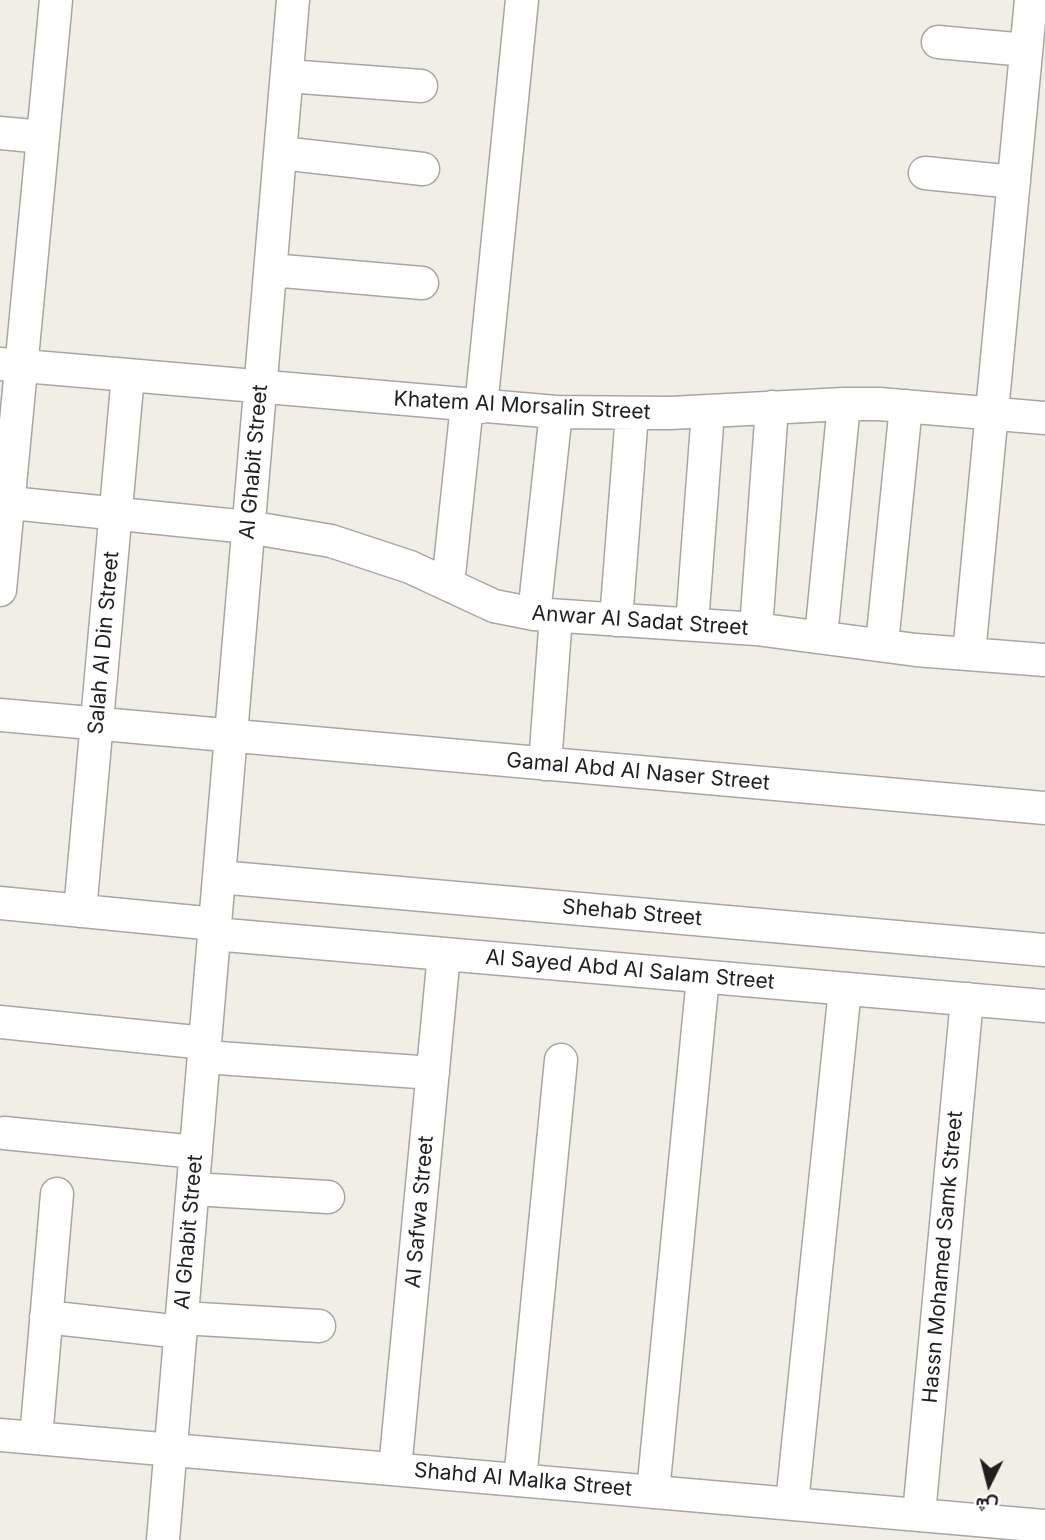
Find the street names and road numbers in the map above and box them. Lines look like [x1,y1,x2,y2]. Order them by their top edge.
street label: Al Ghabit Street [235,384,273,540]
street label: Khatem Al Morsalin Street [393,387,651,425]
street label: Salah Al Din Street [83,550,125,736]
street label: Anwar Al Sadat Street [531,601,749,641]
street label: Gamal Abd Al Naser Street [505,748,771,796]
street label: Shehab Street [561,894,703,932]
street label: Al Sayed Abd Al Salam Street [484,945,776,995]
street label: Hassn Mohamed Samk Street [918,1110,968,1404]
street label: Al Safwa Street [401,1135,439,1289]
street label: Al Ghabit Street [170,1154,208,1310]
street label: Shahd Al Malka Street [413,1458,633,1502]

